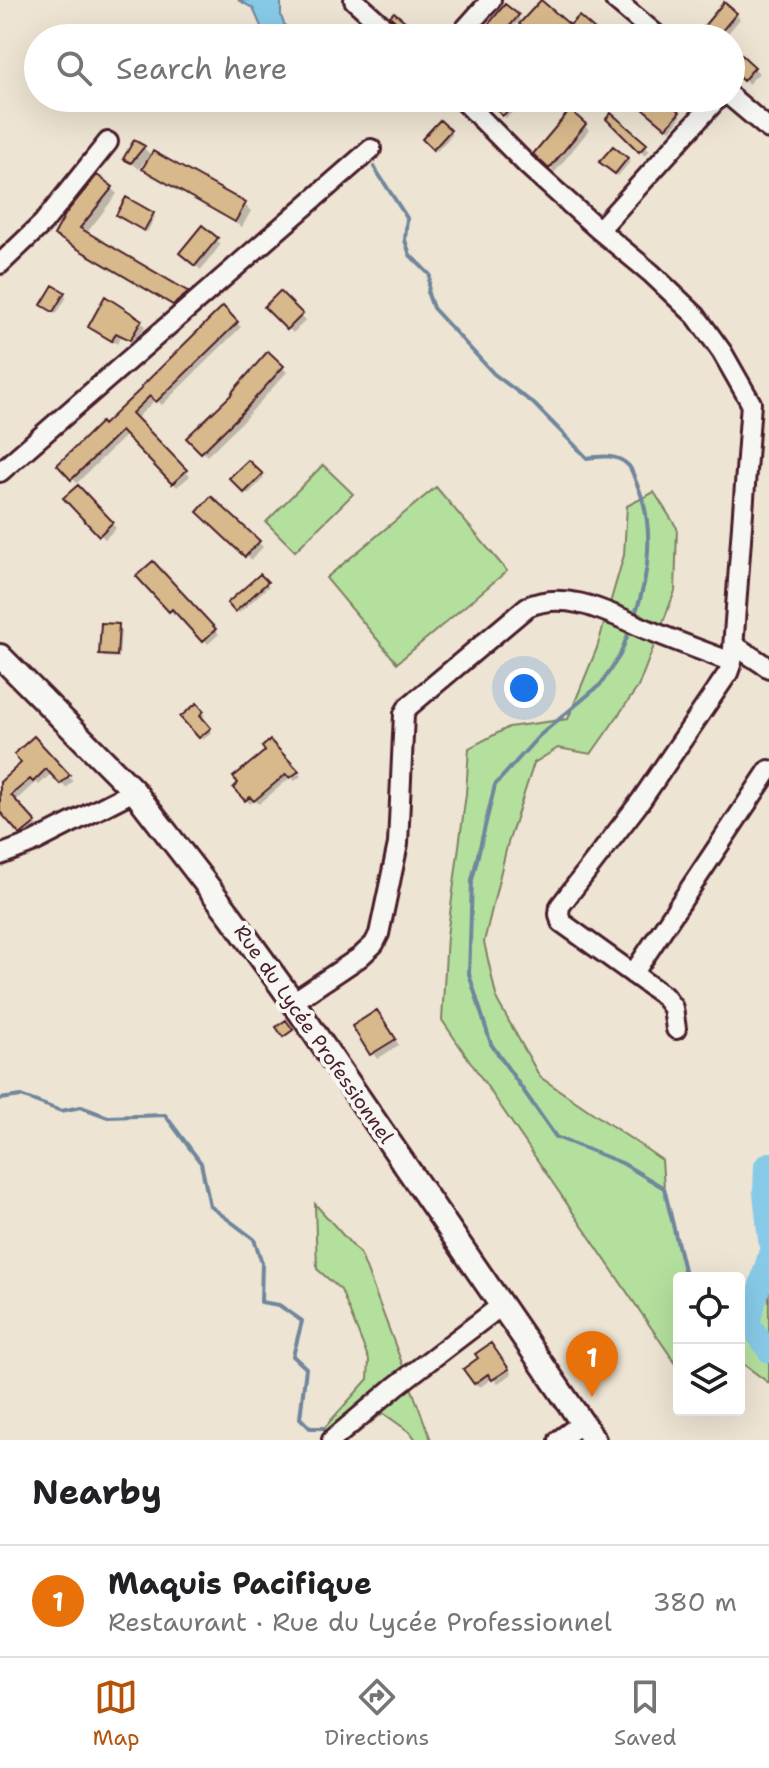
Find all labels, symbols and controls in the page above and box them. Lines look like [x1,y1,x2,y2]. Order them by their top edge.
search box [24,24,745,112]
icon: search [52,46,96,90]
text: Search here [116,48,287,89]
your location [504,668,544,708]
street label: Rue du Lycée Professionnel [228,920,400,1148]
map controls [673,1272,745,1416]
button: locate [673,1272,745,1344]
pin: 1 [566,1331,618,1397]
button: layers [673,1344,745,1416]
text: Nearby [32,1469,162,1515]
text: Maquis Pacifique [108,1563,372,1604]
text: 1 [52,1584,64,1619]
text: 380 m [652,1584,737,1619]
text: Restaurant · Rue du Lycée Professionnel [108,1604,612,1639]
tab: Map [92,1675,140,1752]
tab: Directions [324,1675,429,1752]
tab: Saved [614,1675,677,1752]

